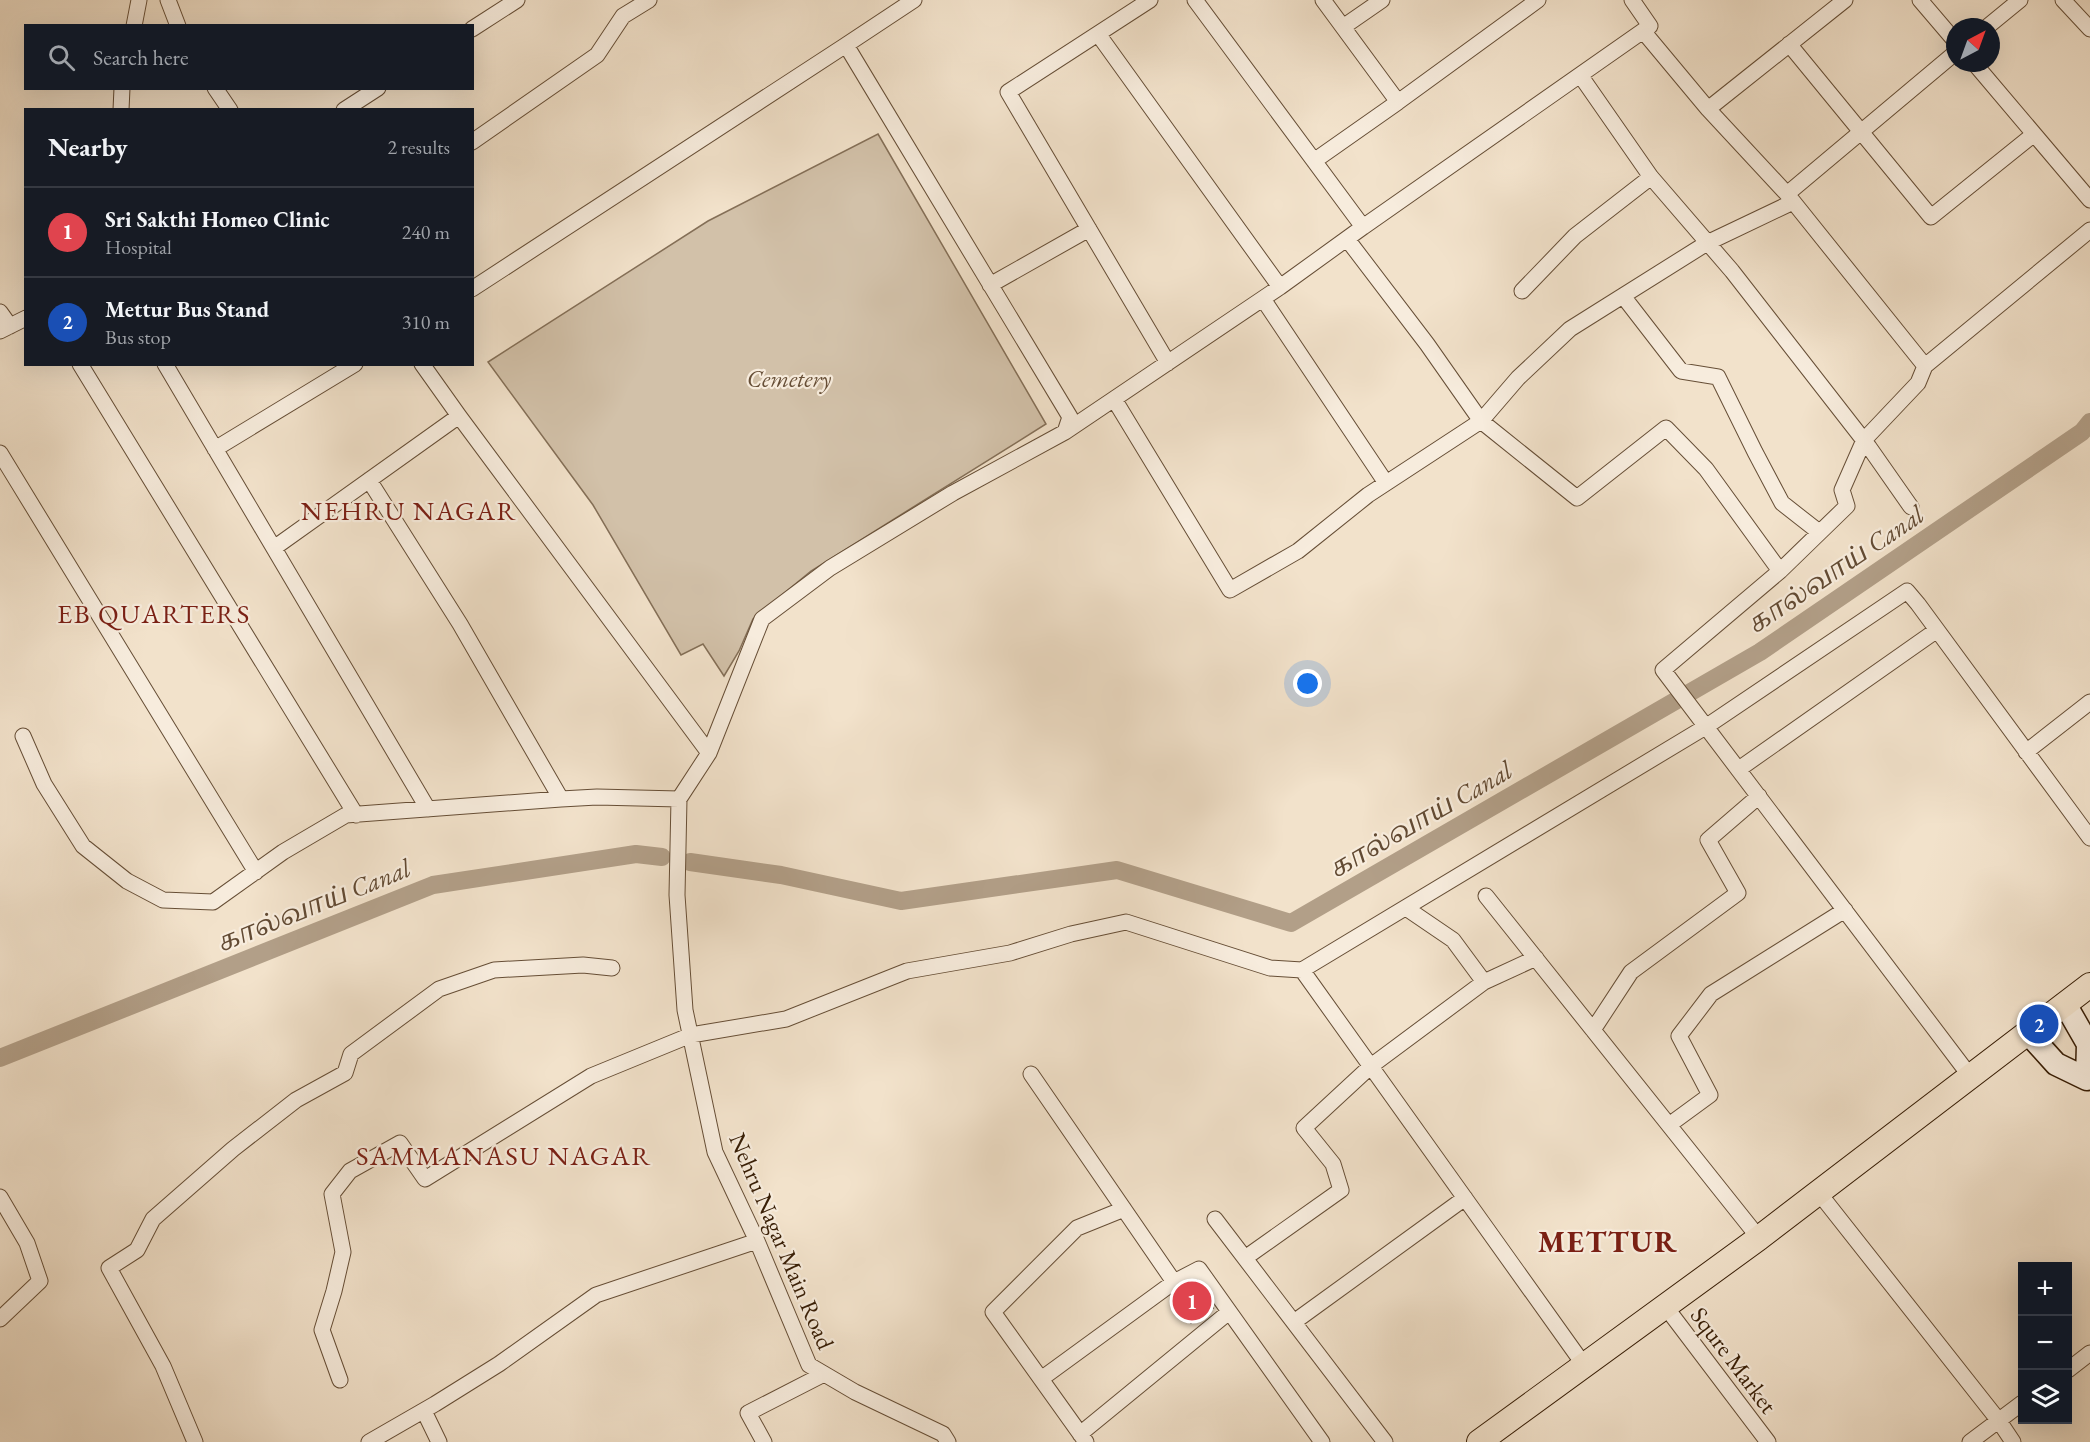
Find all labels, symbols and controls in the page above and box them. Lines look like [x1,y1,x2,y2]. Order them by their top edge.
north arrow [1946,18,2000,72]
search box [24,24,474,90]
icon: search [45,41,78,74]
text: Search here [93,43,188,72]
text: Nearby [48,130,128,164]
text: 2 results [387,134,450,160]
text: Sri Sakthi Homeo Clinic [105,205,330,234]
text: 1 [62,219,73,245]
text: 240 m [402,219,450,245]
text: Hospital [105,234,172,260]
text: Mettur Bus Stand [105,295,269,324]
text: 2 [62,309,73,335]
text: 310 m [402,309,450,335]
text: Bus stop [105,324,171,350]
park label: Cemetery [747,363,832,394]
district label: NEHRU NAGAR [301,493,517,528]
water label: கால்வாய் Canal [1742,497,1931,640]
district label: EB QUARTERS [57,596,251,631]
your location [1293,669,1322,698]
water label: கால்வாய் Canal [1324,753,1519,885]
water label: கால்வாய் Canal [213,851,416,959]
pin: 2 [2020,1002,2058,1046]
street label: Nehru Nagar Main Road [722,1128,842,1355]
district label: SAMMANASU NAGAR [356,1138,652,1173]
district label: METTUR [1538,1222,1678,1261]
map controls [2018,1262,2072,1424]
button: + [2018,1262,2072,1316]
pin: 1 [1172,1278,1212,1324]
street label: Squre Market [1684,1301,1784,1420]
button: − [2018,1316,2072,1370]
button: layers [2018,1370,2072,1424]

